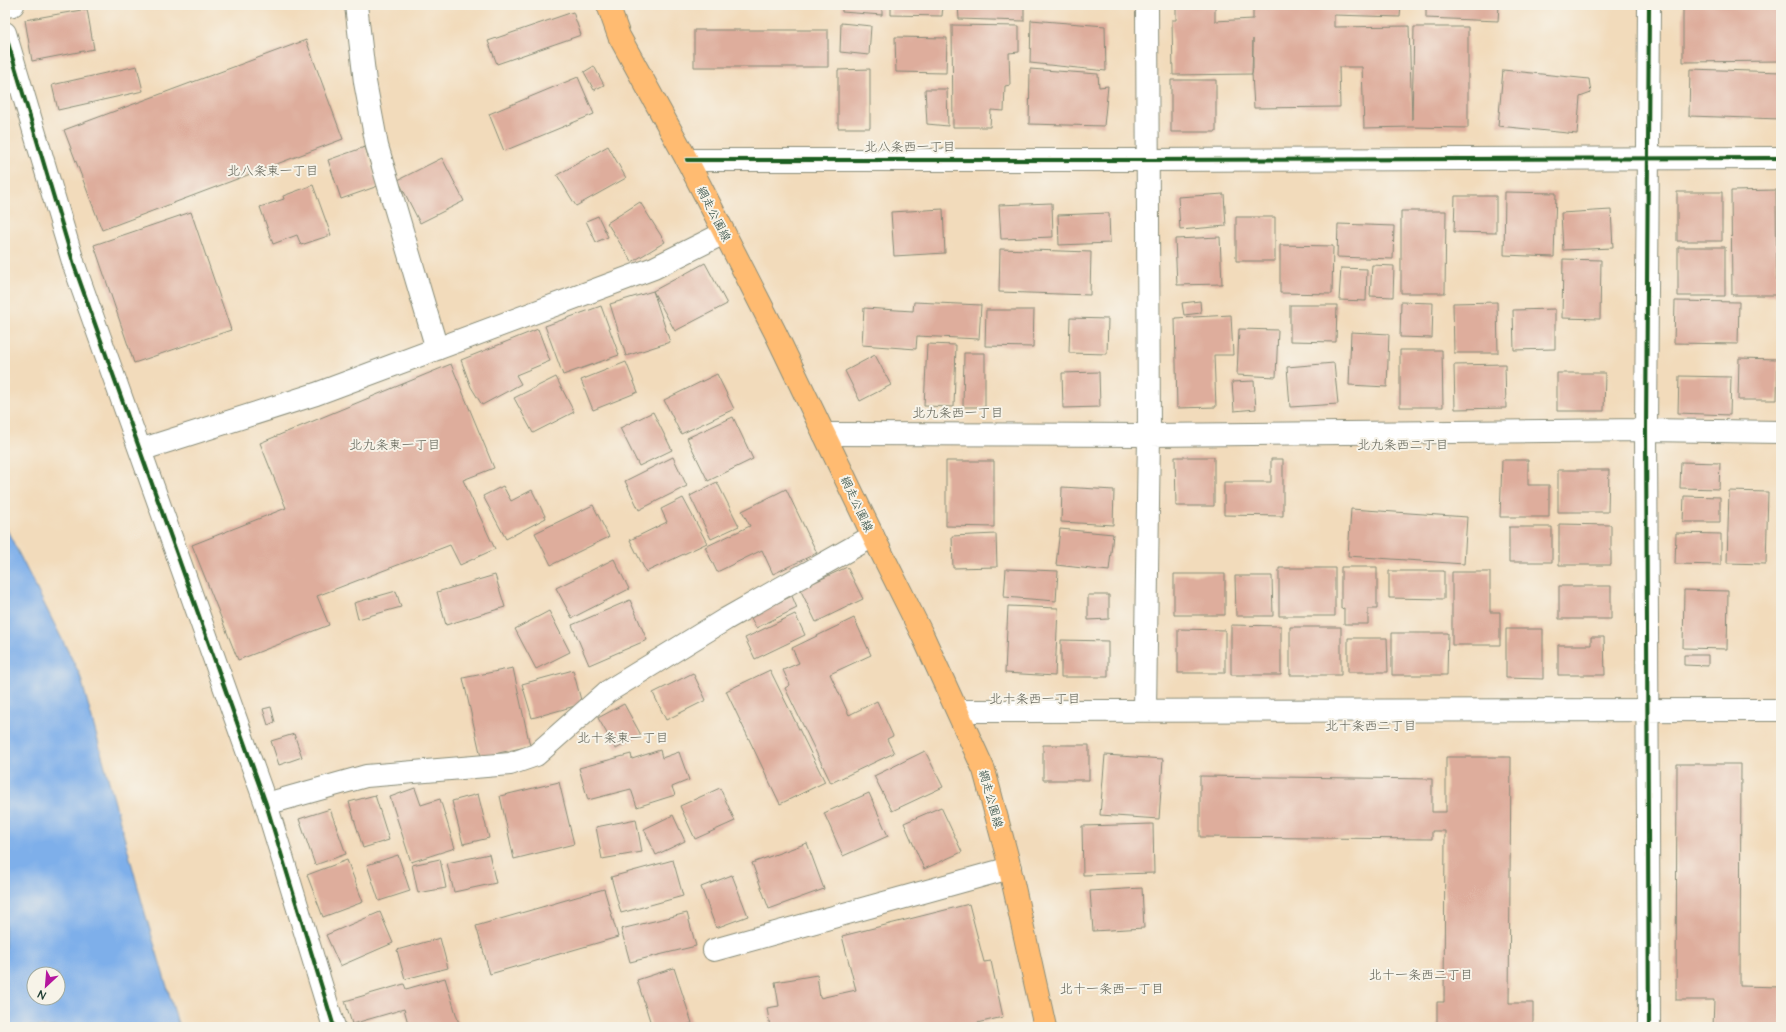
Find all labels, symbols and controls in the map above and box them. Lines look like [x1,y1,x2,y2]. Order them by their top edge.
district label: 北八条西一丁目 [864,138,956,156]
district label: 北八条東一丁目 [227,162,319,180]
street label: 網走公園線 [692,184,735,245]
district label: 北九条西一丁目 [912,404,1004,422]
district label: 北九条東一丁目 [349,436,441,454]
district label: 北九条西二丁目 [1357,436,1449,454]
street label: 網走公園線 [836,473,877,535]
district label: 北十条西一丁目 [989,690,1081,708]
district label: 北十条西二丁目 [1325,717,1417,735]
district label: 北十条東一丁目 [577,729,669,747]
street label: 網走公園線 [974,768,1007,830]
north arrow [26,966,66,1006]
district label: 北十一条西二丁目 [1369,966,1473,984]
district label: 北十一条西一丁目 [1060,980,1164,998]
text: N [35,986,48,1003]

